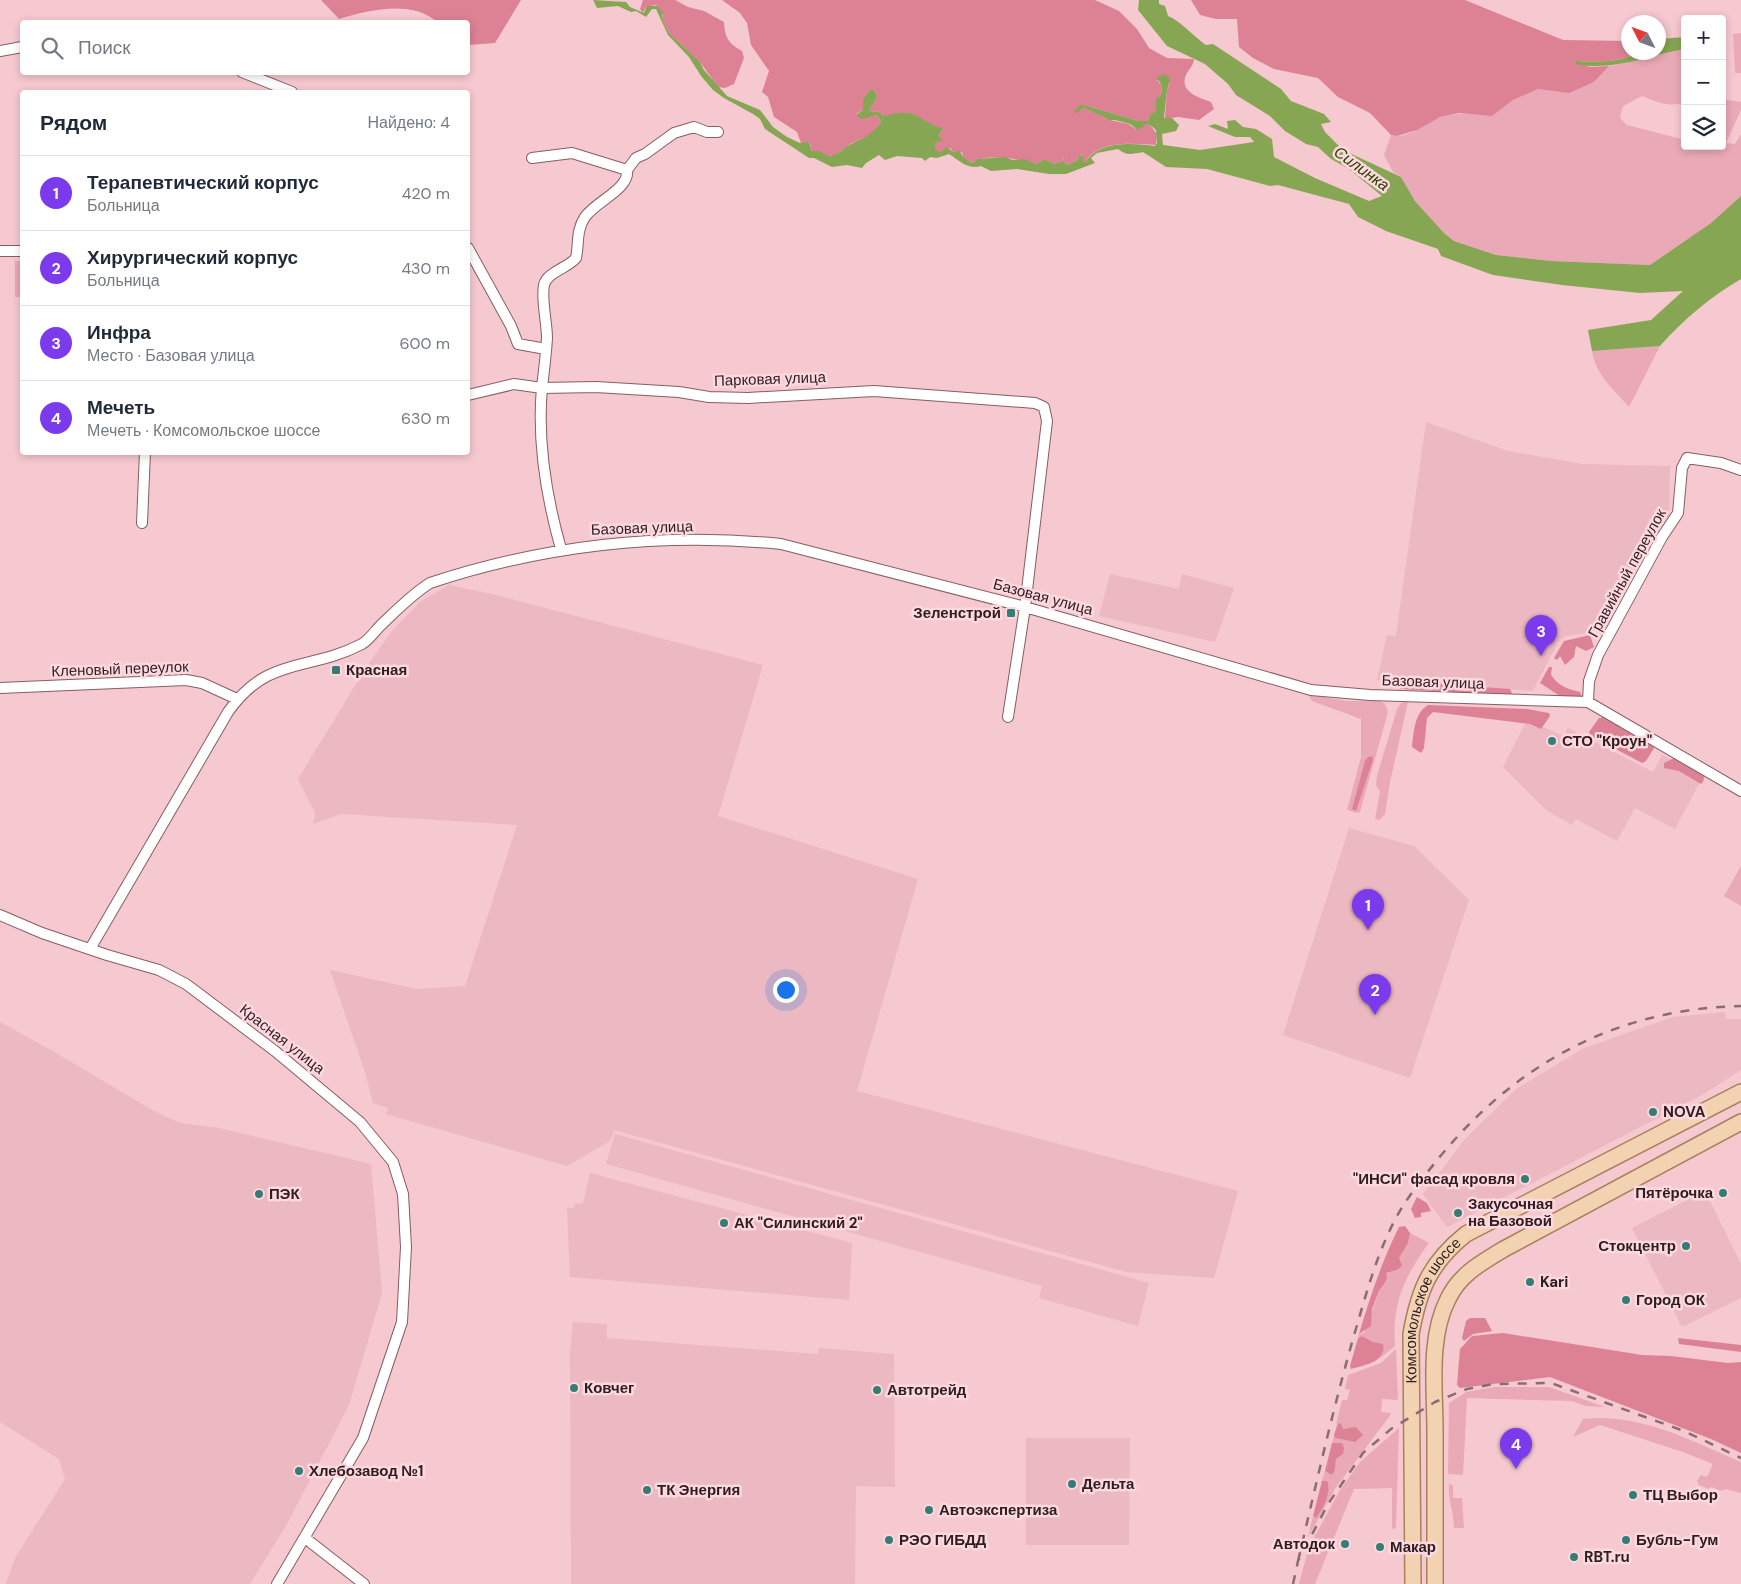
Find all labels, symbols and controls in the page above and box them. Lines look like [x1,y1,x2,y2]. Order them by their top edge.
north arrow [1621,15,1666,60]
map controls [1681,15,1726,150]
button: + [1681,15,1726,60]
search box [20,20,470,75]
icon: search [38,34,66,62]
text: Поиск [78,35,131,60]
button: − [1681,60,1726,105]
button: layers [1681,105,1726,150]
text: Рядом [40,109,107,137]
text: Найдено: 4 [367,112,450,133]
water label: Силинка [1330,141,1394,196]
text: Терапевтический корпус [87,170,319,195]
text: 1 [53,183,59,204]
text: 420 m [402,183,450,204]
text: Больница [87,195,160,216]
text: Хирургический корпус [87,245,298,270]
text: 2 [51,258,61,279]
text: 430 m [401,258,450,279]
text: Больница [87,270,160,291]
text: Инфра [87,320,151,345]
text: 3 [51,333,61,354]
text: 600 m [400,333,450,354]
text: Место · Базовая улица [87,345,255,366]
street label: Парковая улица [714,367,827,391]
text: Мечеть [87,395,155,420]
text: 4 [51,408,61,429]
text: 630 m [401,408,450,429]
text: Мечеть · Комсомольское шоссе [87,420,320,441]
street label: Гравийный переулок [1583,505,1671,641]
street label: Базовая улица [590,516,694,540]
street label: Базовая улица [991,574,1096,620]
place label: Зеленстрой [913,603,1001,623]
marker: Зеленстрой [1005,607,1017,619]
pin: 3 [1525,615,1557,656]
street label: Кленовый переулок [51,657,190,681]
place label: Красная [346,660,407,680]
marker: Красная [330,664,342,676]
street label: Базовая улица [1381,670,1485,694]
place label: СТО "Кроун" [1562,731,1652,751]
marker: СТО "Кроун" [1546,735,1558,747]
pin: 1 [1352,889,1384,930]
pin: 2 [1359,974,1391,1015]
your location [773,977,799,1003]
street label: Красная улица [235,999,329,1079]
place label: NOVA [1663,1102,1706,1122]
marker: NOVA [1647,1106,1659,1118]
place label: "ИНСИ" фасад кровля [1353,1169,1515,1189]
marker: "ИНСИ" фасад кровля [1519,1173,1531,1185]
place label: Пятёрочка [1635,1183,1714,1203]
place label: ПЭК [269,1184,300,1204]
marker: Пятёрочка [1717,1187,1729,1199]
marker: ПЭК [253,1188,265,1200]
place label: Закусочная на Базовой [1468,1194,1553,1231]
marker: Закусочная на Базовой [1452,1207,1464,1219]
place label: АК "Силинский 2" [734,1213,863,1233]
marker: АК "Силинский 2" [718,1217,730,1229]
street label: Комсомольское шоссе [1401,1233,1465,1384]
place label: Стокцентр [1598,1236,1676,1256]
marker: Стокцентр [1680,1240,1692,1252]
place label: Kari [1540,1272,1568,1292]
marker: Kari [1524,1276,1536,1288]
place label: Город ОК [1636,1290,1706,1310]
marker: Город ОК [1620,1294,1632,1306]
place label: Ковчег [584,1378,634,1398]
place label: Автотрейд [887,1380,967,1400]
marker: Ковчег [568,1382,580,1394]
marker: Автотрейд [871,1384,883,1396]
pin: 4 [1500,1428,1532,1469]
place label: Хлебозавод №1 [309,1461,424,1481]
marker: Хлебозавод №1 [293,1465,305,1477]
place label: Дельта [1082,1474,1135,1494]
marker: Дельта [1066,1478,1078,1490]
place label: ТК Энергия [657,1480,740,1500]
marker: ТК Энергия [641,1484,653,1496]
place label: ТЦ Выбор [1643,1485,1718,1505]
marker: ТЦ Выбор [1627,1489,1639,1501]
place label: Автоэкспертиза [939,1500,1058,1520]
marker: Автоэкспертиза [923,1504,935,1516]
place label: РЭО ГИБДД [899,1530,987,1550]
place label: Бубль-Гум [1636,1530,1718,1550]
marker: РЭО ГИБДД [883,1534,895,1546]
place label: Автодок [1273,1534,1335,1554]
marker: Бубль-Гум [1620,1534,1632,1546]
place label: Макар [1390,1537,1436,1557]
marker: Автодок [1339,1538,1351,1550]
marker: Макар [1374,1541,1386,1553]
place label: RBT.ru [1584,1547,1630,1567]
marker: RBT.ru [1568,1551,1580,1563]

